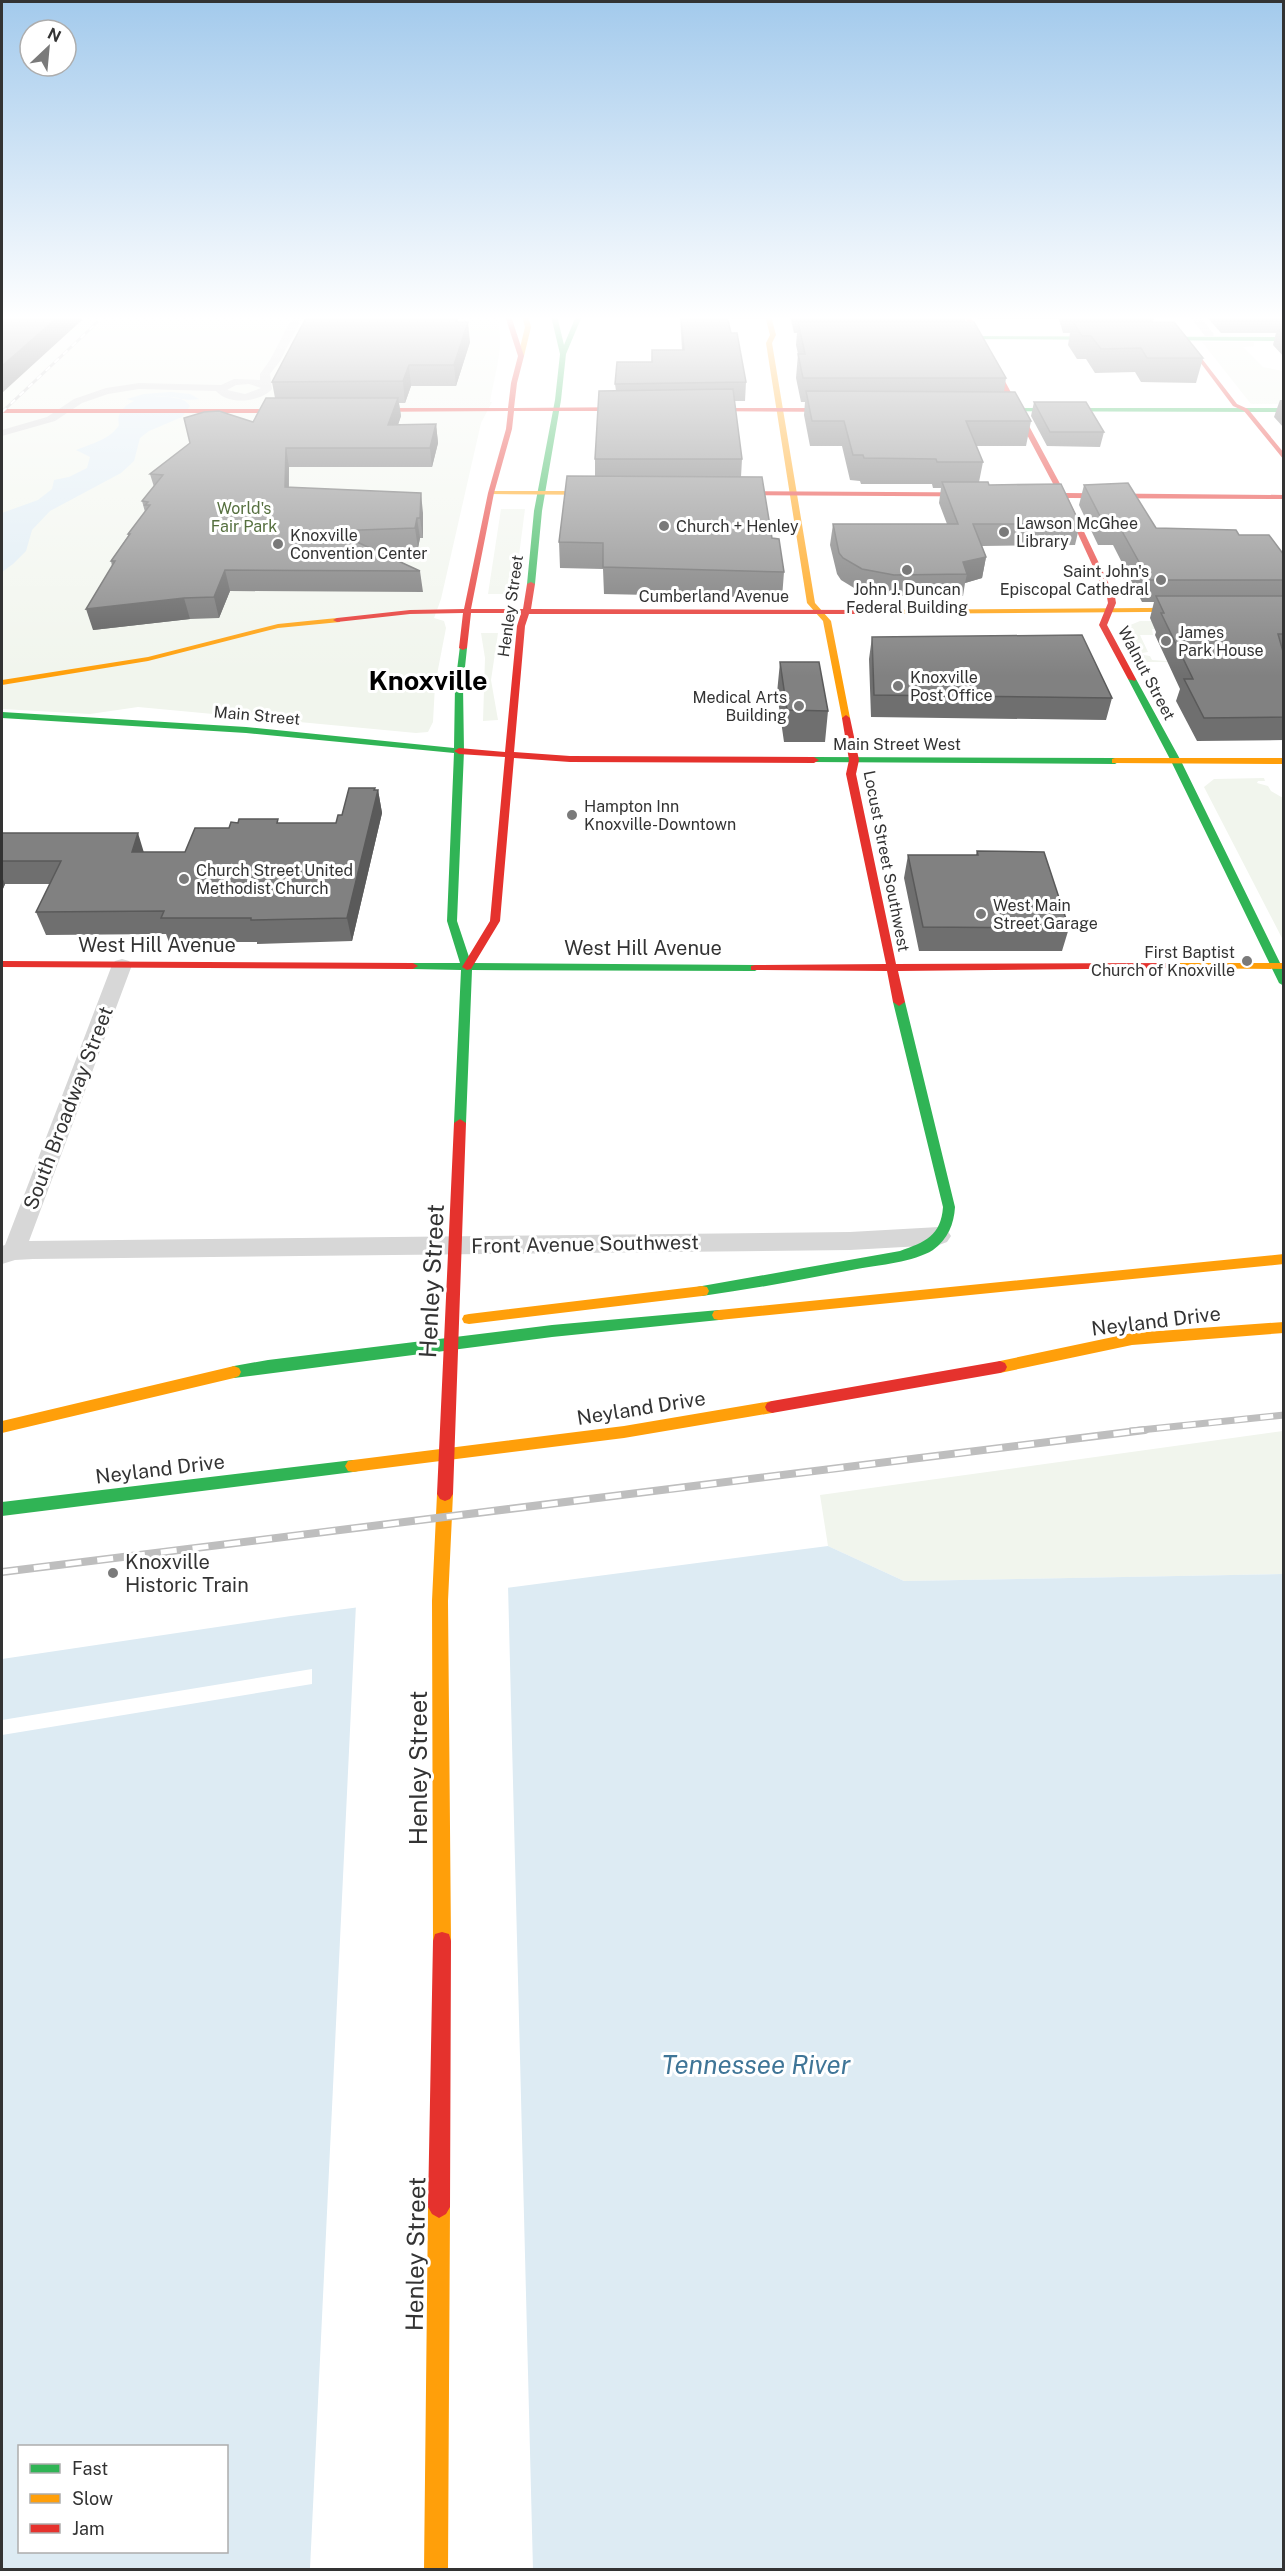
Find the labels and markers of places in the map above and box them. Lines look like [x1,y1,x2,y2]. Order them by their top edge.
place label: Lawson McGhee Library [1016,514,1138,551]
place label: Church + Henley [676,517,799,536]
marker: Church + Henley [657,519,671,533]
marker: Lawson McGhee Library [997,525,1011,539]
place label: Knoxville Convention Center [290,526,428,563]
marker: Knoxville Convention Center [271,537,285,551]
place label: Saint John's Episcopal Cathedral [1000,562,1149,599]
marker: John J. Duncan Federal Building [900,563,914,577]
marker: Saint John's Episcopal Cathedral [1154,573,1168,587]
place label: John J. Duncan Federal Building [846,580,968,617]
place label: James Park House [1178,623,1264,660]
marker: James Park House [1159,634,1173,648]
place label: Knoxville Post Office [910,668,993,705]
marker: Knoxville Post Office [891,679,905,693]
place label: Medical Arts Building [692,688,787,725]
marker: Medical Arts Building [792,699,806,713]
place label: Hampton Inn Knoxville-Downtown [584,797,736,834]
marker: Hampton Inn Knoxville-Downtown [565,808,579,822]
place label: Church Street United Methodist Church [196,861,353,898]
marker: Church Street United Methodist Church [177,872,191,886]
place label: West Main Street Garage [993,896,1098,933]
marker: West Main Street Garage [974,907,988,921]
place label: First Baptist Church of Knoxville [1091,943,1235,980]
marker: First Baptist Church of Knoxville [1240,954,1254,968]
place label: Knoxville Historic Train [125,1550,249,1597]
marker: Knoxville Historic Train [106,1566,120,1580]

